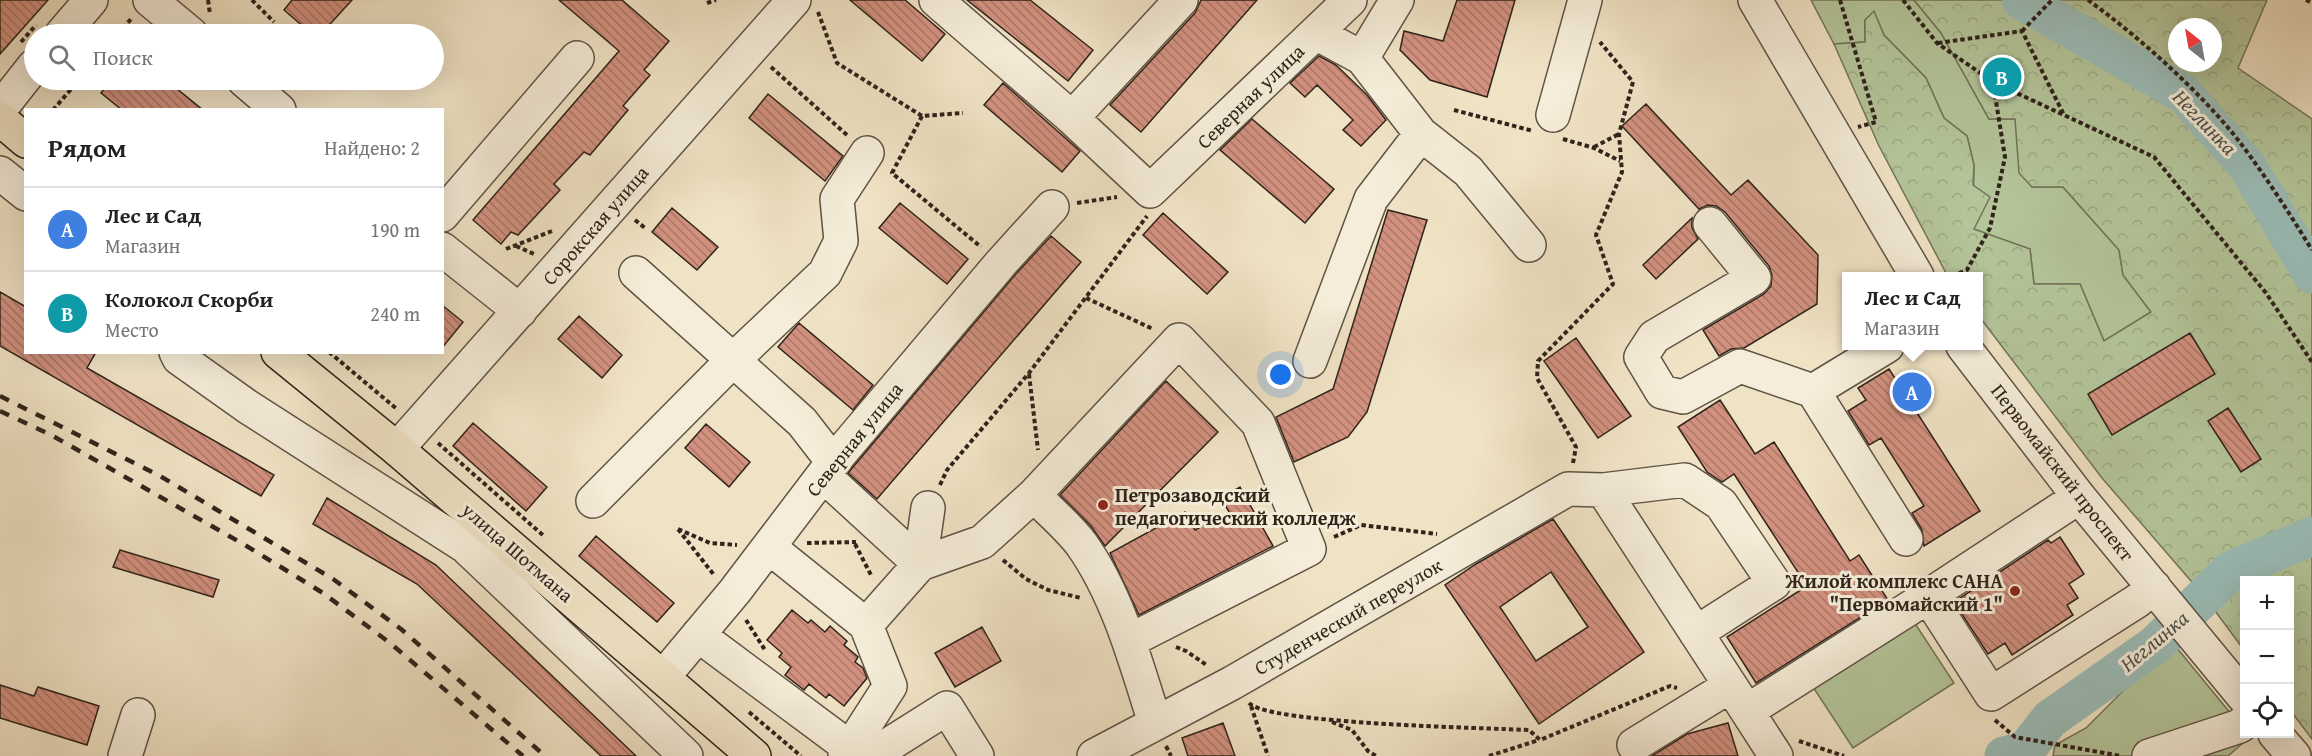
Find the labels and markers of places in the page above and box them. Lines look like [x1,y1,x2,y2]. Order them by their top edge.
pin: B [1982,54,2022,100]
pin: A [1892,370,1932,414]
place label: Петрозаводский педагогический колледж [1115,480,1356,532]
marker: Петрозаводский педагогический колледж [1096,498,1110,512]
place label: Жилой комплекс САНА "Первомайский 1" [1784,566,2003,618]
marker: Жилой комплекс САНА "Первомайский 1" [2008,584,2022,598]

